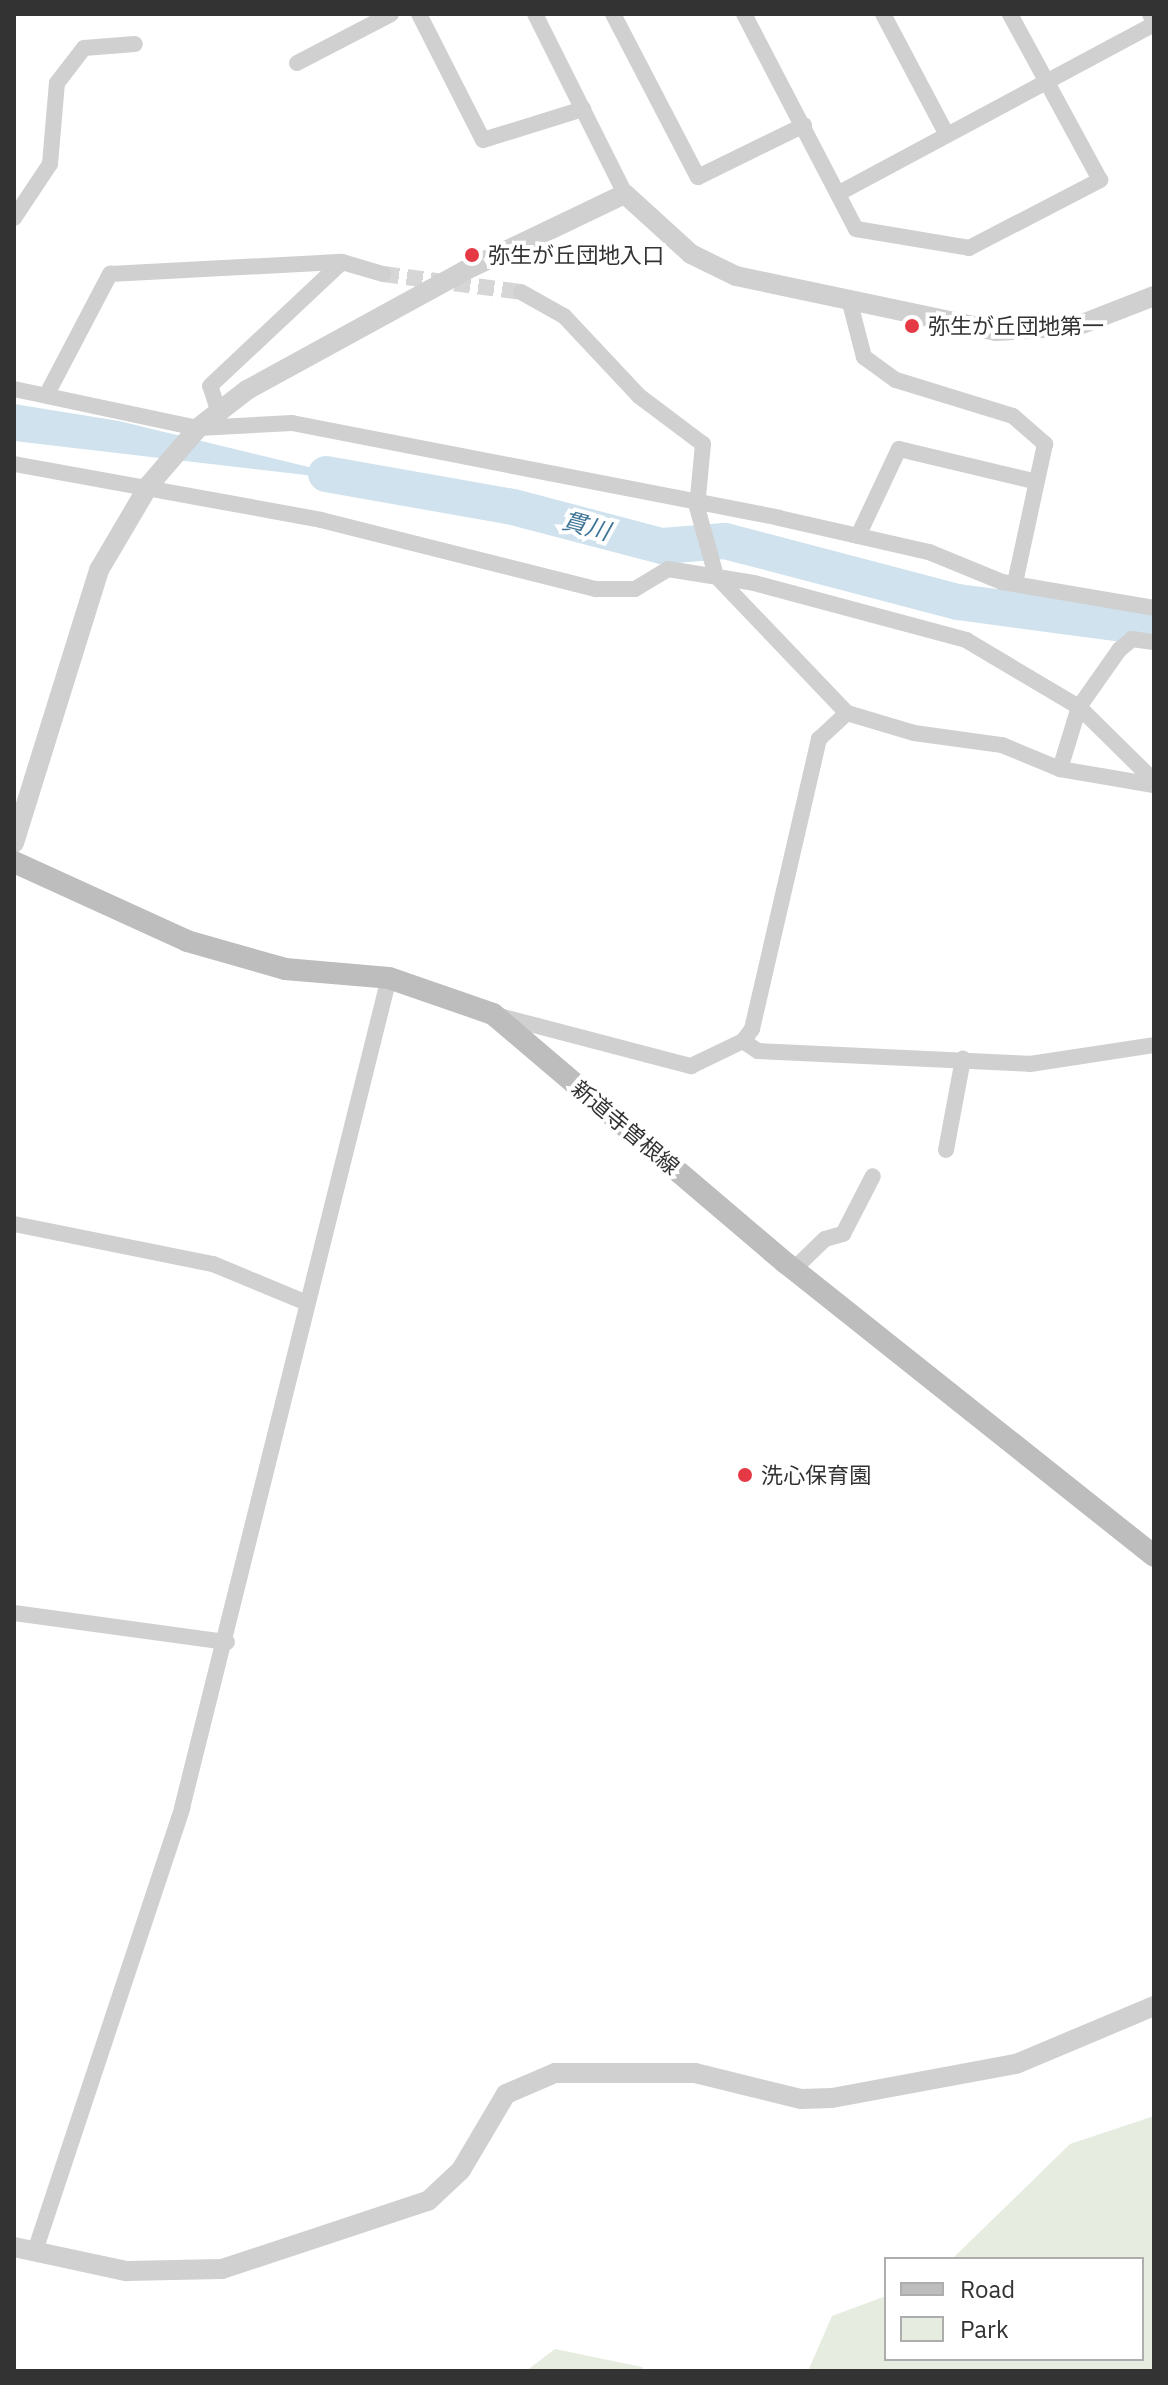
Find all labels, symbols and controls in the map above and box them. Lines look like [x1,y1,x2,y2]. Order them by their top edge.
place label: 弥生が丘団地入口 [488,242,664,268]
marker: 弥生が丘団地入口 [463,246,481,264]
place label: 弥生が丘団地第一 [928,313,1104,339]
marker: 弥生が丘団地第一 [903,317,921,335]
water label: 貫川 [559,506,613,546]
street label: 新道寺曽根線 [567,1074,685,1180]
place label: 洗心保育園 [761,1462,871,1488]
marker: 洗心保育園 [736,1466,754,1484]
legend [884,2257,1144,2361]
text: Road [960,2273,1015,2305]
text: Park [960,2313,1009,2345]

